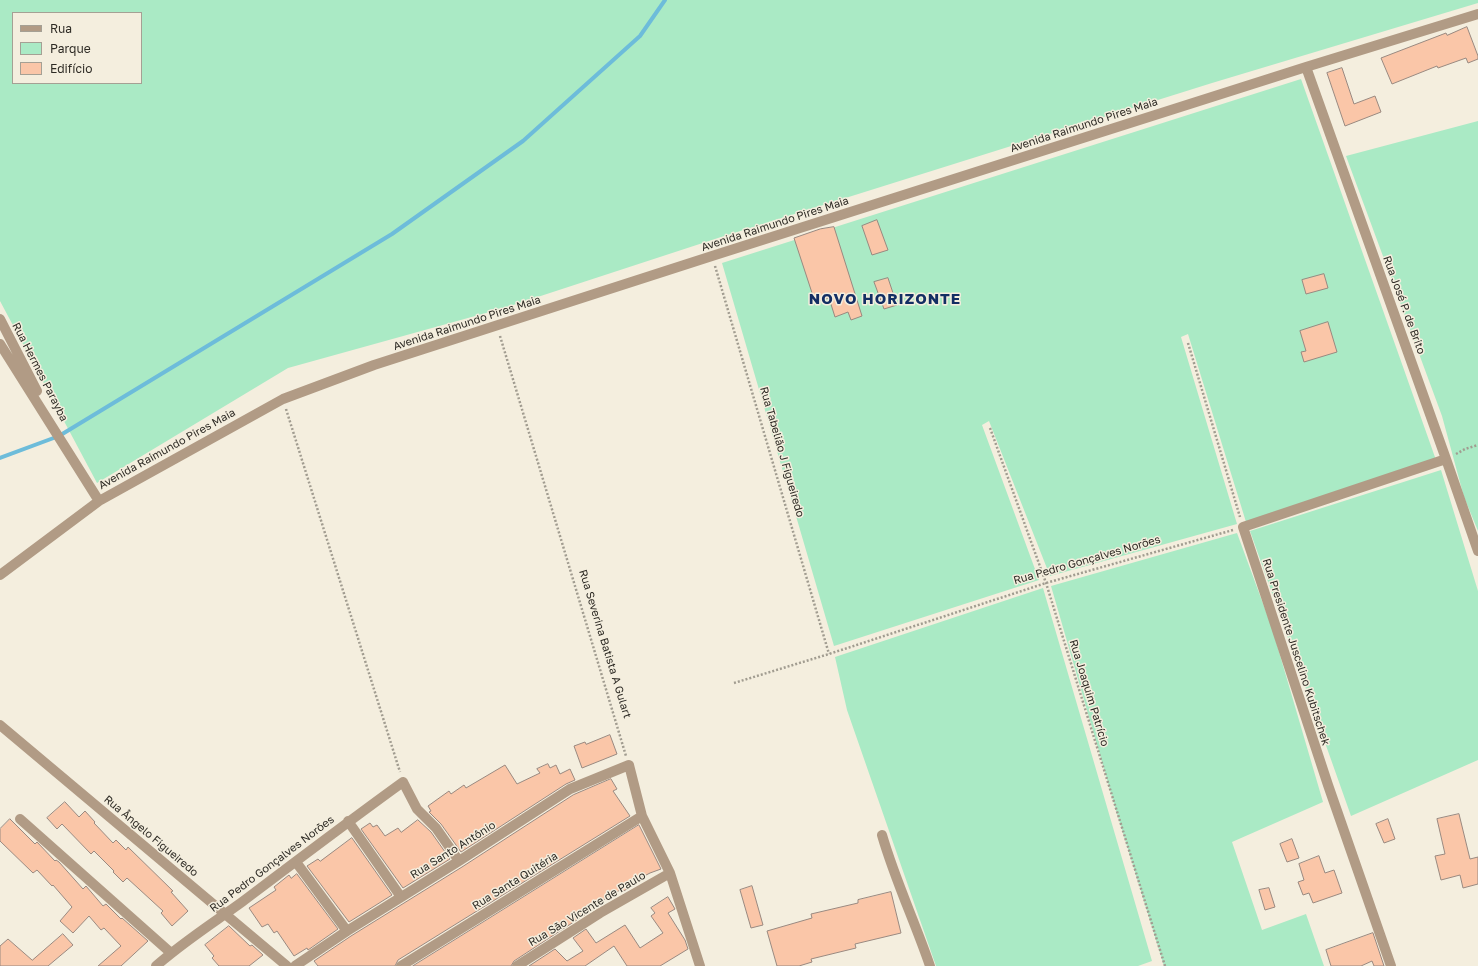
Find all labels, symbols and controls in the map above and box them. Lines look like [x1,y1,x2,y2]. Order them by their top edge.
legend [12,12,142,84]
text: Rua [50,21,72,36]
text: Parque [50,41,91,56]
text: Edifício [50,61,92,76]
street label: Avenida Raimundo Pires Maia [1009,95,1159,155]
street label: Avenida Raimundo Pires Maia [700,194,850,254]
street label: Rua José P. de Brito [1380,254,1428,356]
district label: NOVO HORIZONTE [809,290,961,308]
street label: Avenida Raimundo Pires Maia [392,293,542,353]
street label: Rua Hermes Parayba [9,320,71,424]
street label: Rua Tabelião J Figueiredo [757,385,807,519]
street label: Avenida Raimundo Pires Maia [96,406,238,492]
street label: Rua Pedro Gonçalves Norões [1012,533,1162,587]
street label: Rua Presidente Juscelino Kubitschek [1259,557,1333,747]
street label: Rua Severina Batista A Gulart [576,568,634,720]
street label: Rua Joaquim Patrício [1066,638,1112,748]
street label: Rua Ângelo Figueiredo [101,793,201,879]
street label: Rua Pedro Gonçalves Norões [207,813,337,915]
street label: Rua Santo Antônio [408,818,498,882]
street label: Rua Santa Quitéria [470,849,560,913]
street label: Rua São Vicente de Paulo [526,869,648,949]

